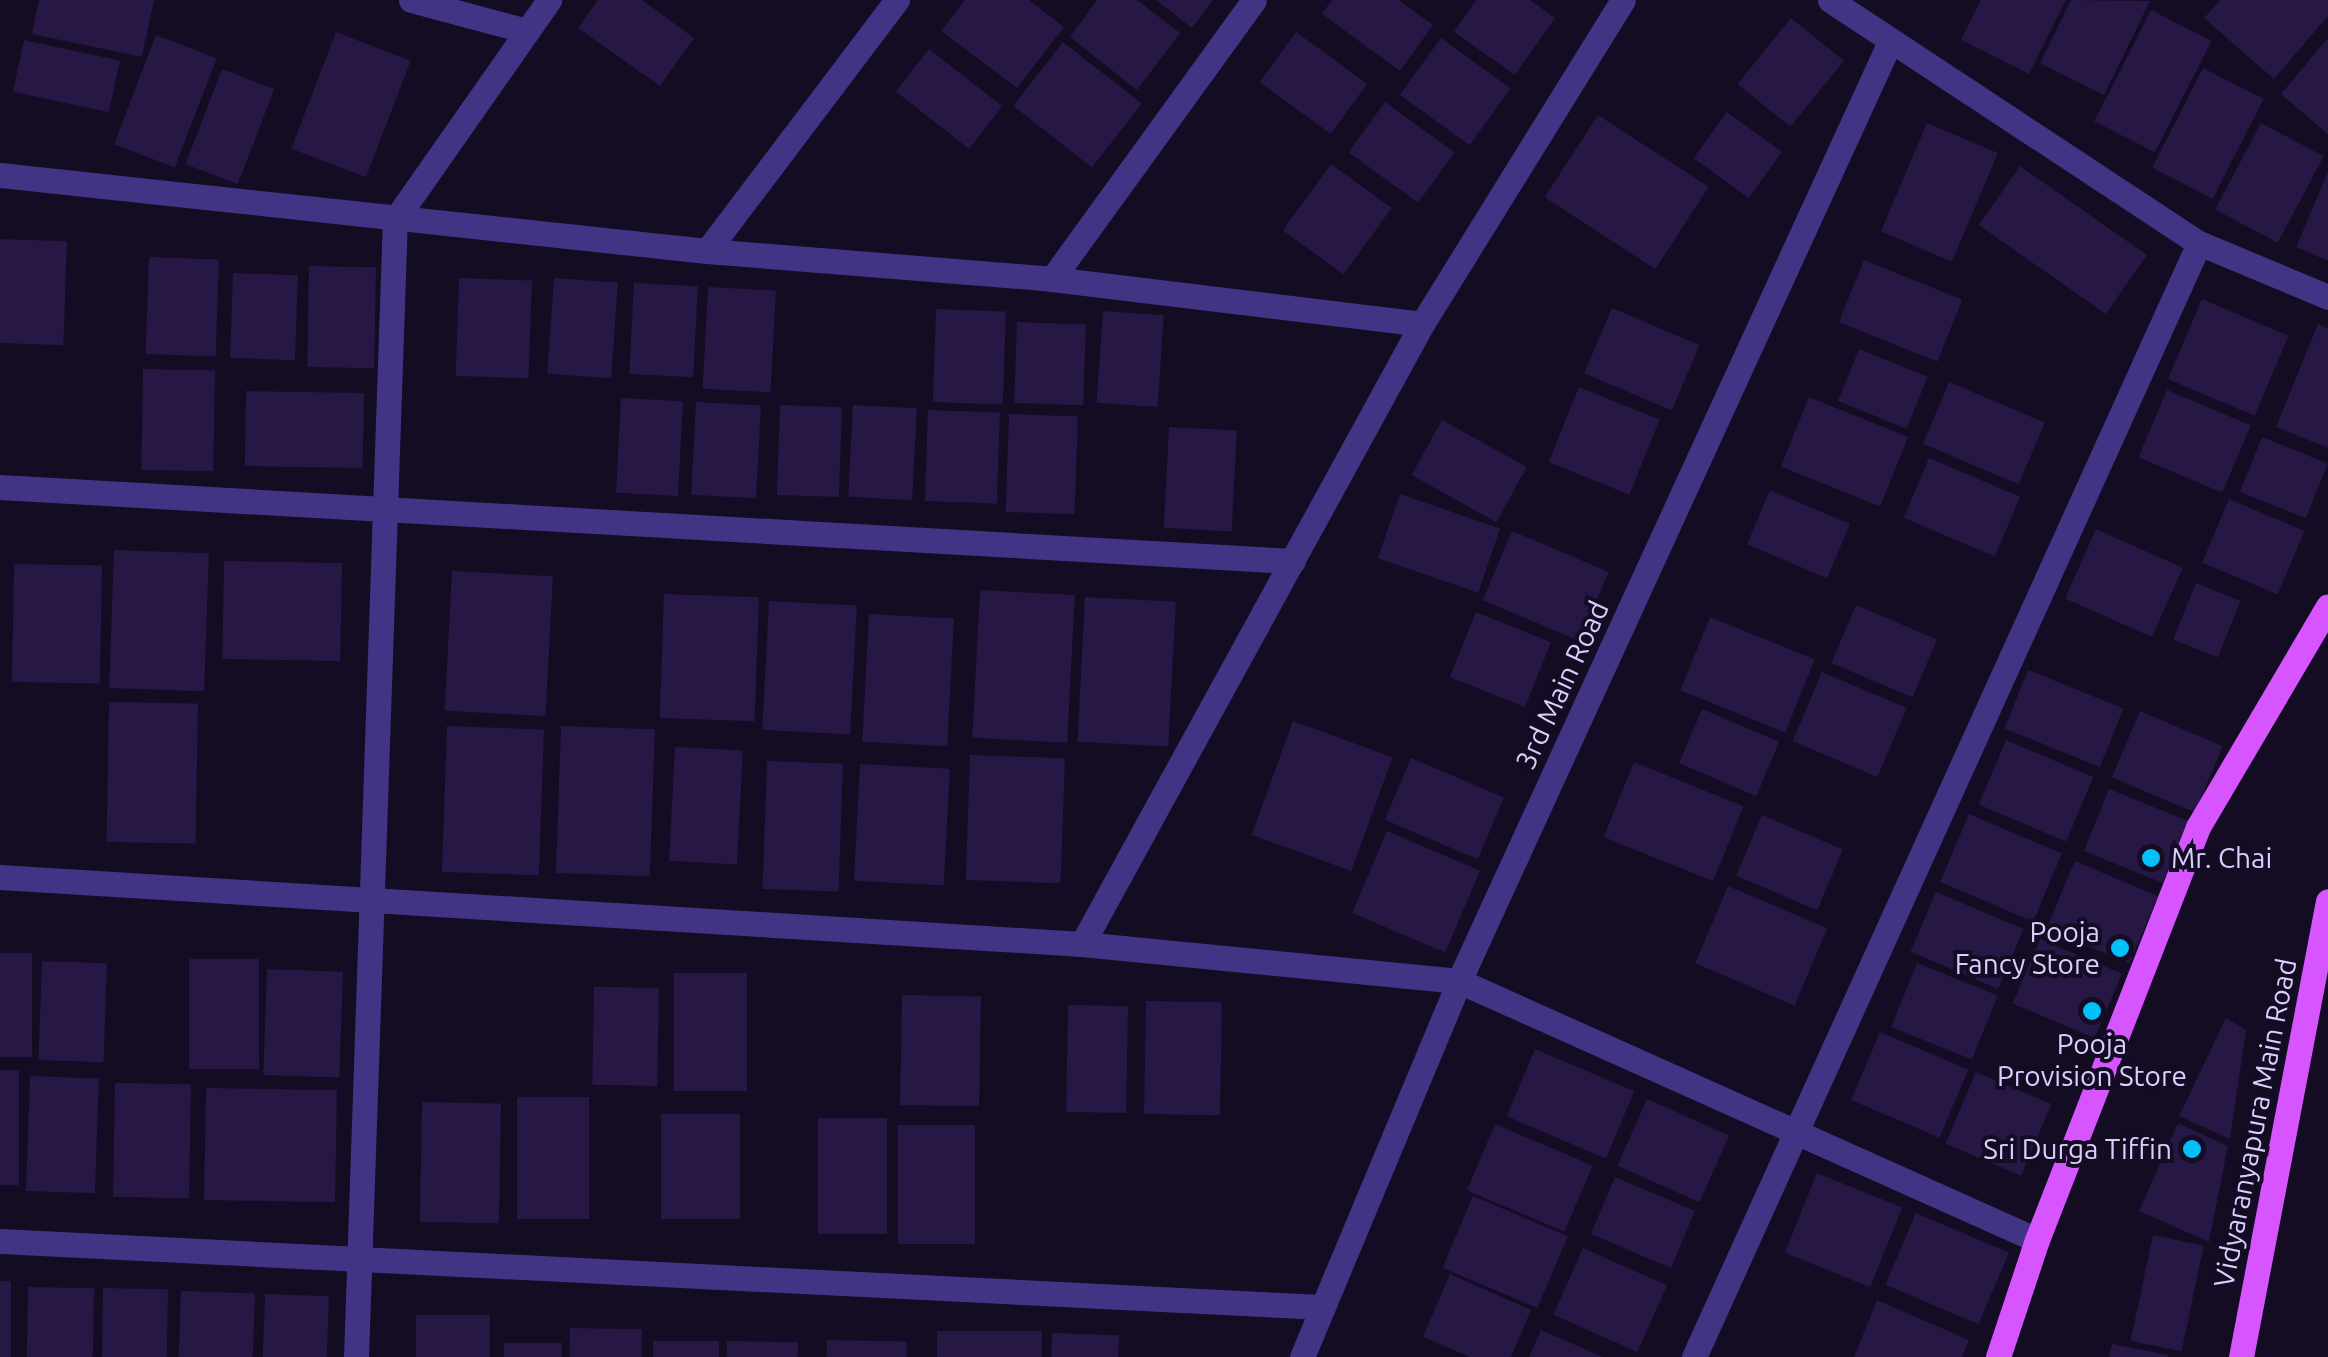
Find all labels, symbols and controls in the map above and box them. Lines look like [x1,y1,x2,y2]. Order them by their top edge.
street label: 3rd Main Road [1508,596,1616,774]
place label: Mr. Chai [2171,841,2272,875]
marker: Mr. Chai [2140,847,2162,869]
place label: Pooja Fancy Store [1955,915,2100,981]
marker: Pooja Fancy Store [2109,937,2131,959]
street label: Vidyaranyapura Main Road [2207,956,2303,1290]
marker: Pooja Provision Store [2081,1000,2103,1022]
place label: Pooja Provision Store [1997,1027,2187,1093]
place label: Sri Durga Tiffin [1983,1132,2172,1166]
marker: Sri Durga Tiffin [2181,1138,2203,1160]

